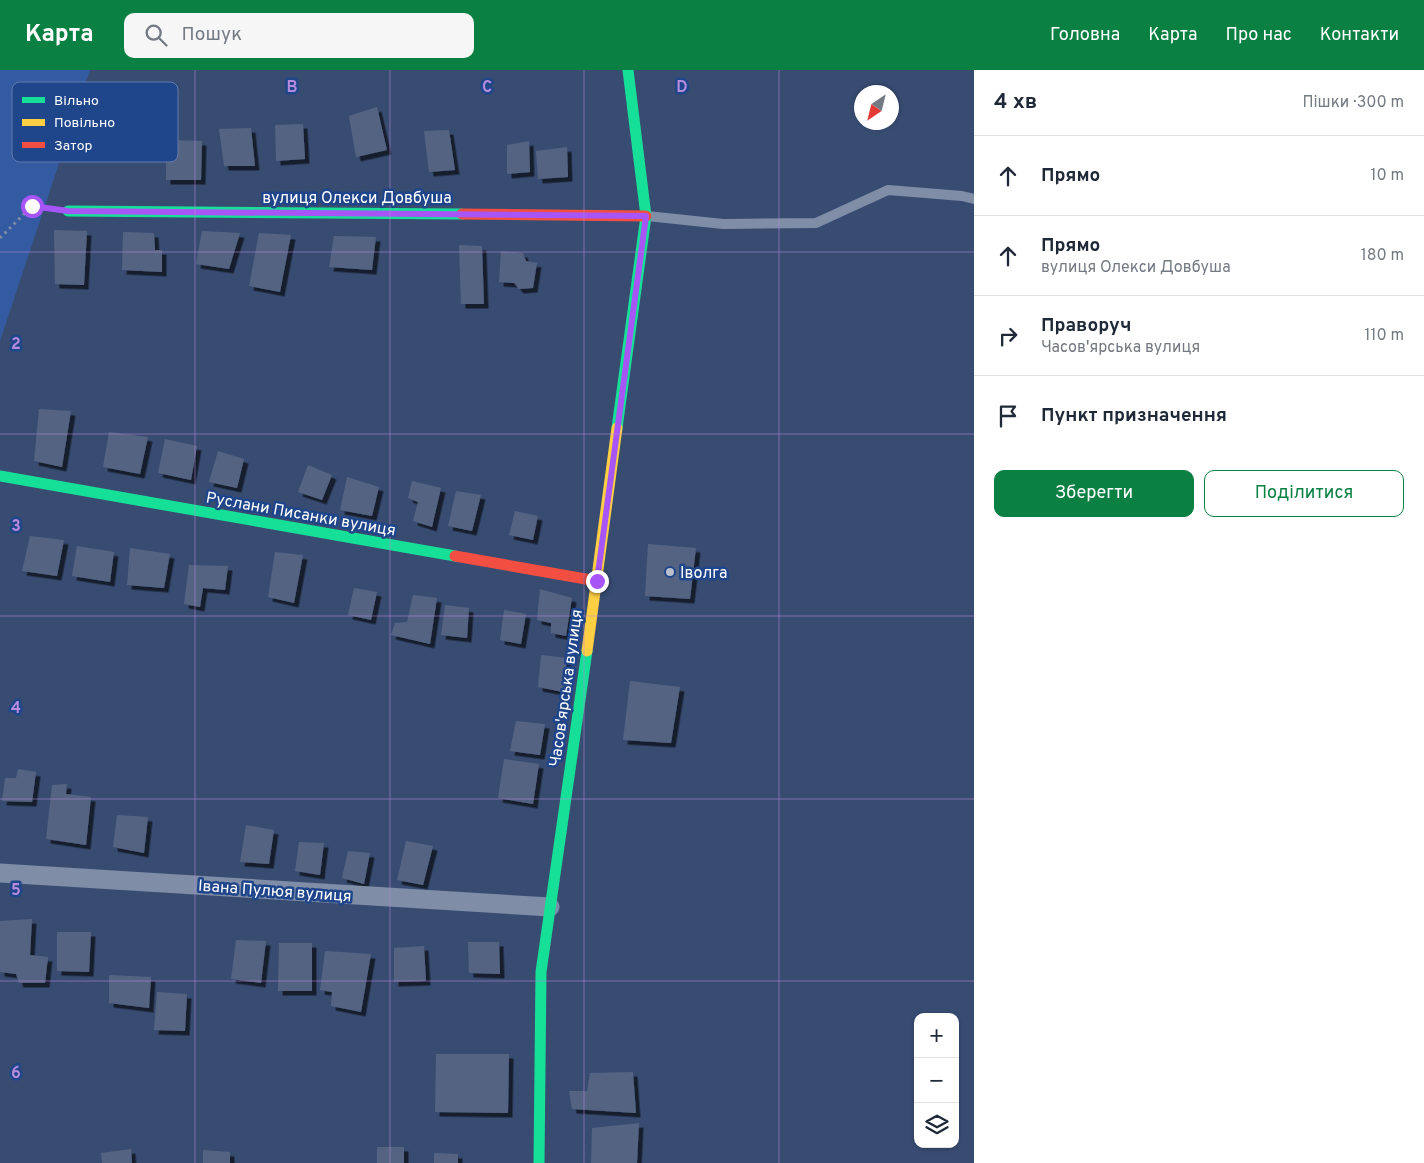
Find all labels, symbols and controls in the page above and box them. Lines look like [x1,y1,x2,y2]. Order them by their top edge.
search box [124,13,474,58]
text: Карта [25,20,94,50]
icon: search [142,21,170,49]
text: Пошук [182,23,242,47]
text: Головна [1050,24,1120,47]
text: Карта [1148,24,1198,47]
text: Про нас [1226,24,1292,47]
text: Контакти [1320,24,1399,47]
text: B [286,78,298,98]
text: C [482,78,492,98]
text: D [676,78,688,98]
legend [12,82,178,162]
north arrow [854,85,899,130]
text: 4 хв [994,89,1037,116]
text: Вільно [54,93,99,110]
text: Пішки · 300 m [1303,93,1404,113]
text: Повільно [54,115,115,132]
text: Затор [54,138,93,155]
icon: ahead [994,162,1022,190]
text: Прямо [1041,164,1100,188]
text: 10 m [1370,166,1404,186]
street label: вулиця Олекси Довбуша [262,189,452,209]
route start [21,195,44,218]
text: Прямо [1041,234,1100,258]
icon: ahead [994,242,1022,270]
text: 180 m [1361,246,1404,266]
text: вулиця Олекси Довбуша [1041,258,1231,278]
text: Праворуч [1041,314,1132,338]
icon: right [994,322,1022,350]
text: 110 m [1364,326,1404,346]
text: 2 [11,335,21,355]
text: Часов'ярська вулиця [1041,338,1200,358]
icon: arrive [994,402,1022,430]
text: Пункт призначення [1041,404,1227,428]
button: Зберегти [994,470,1194,517]
button: Поділитися [1204,470,1404,517]
street label: Руслани Писанки вулиця [204,488,397,542]
text: 3 [11,517,21,537]
place label: Іволга [680,564,728,584]
marker: Іволга [664,566,676,578]
route end [586,570,609,593]
street label: Часов'ярська вулиця [546,608,588,768]
text: 4 [11,699,21,719]
street label: Івана Пулюя вулиця [197,877,352,907]
text: 5 [11,881,21,901]
map controls [914,1013,959,1148]
button: + [914,1013,959,1058]
button: − [914,1058,959,1103]
text: 6 [11,1064,21,1084]
button: layers [914,1103,959,1148]

